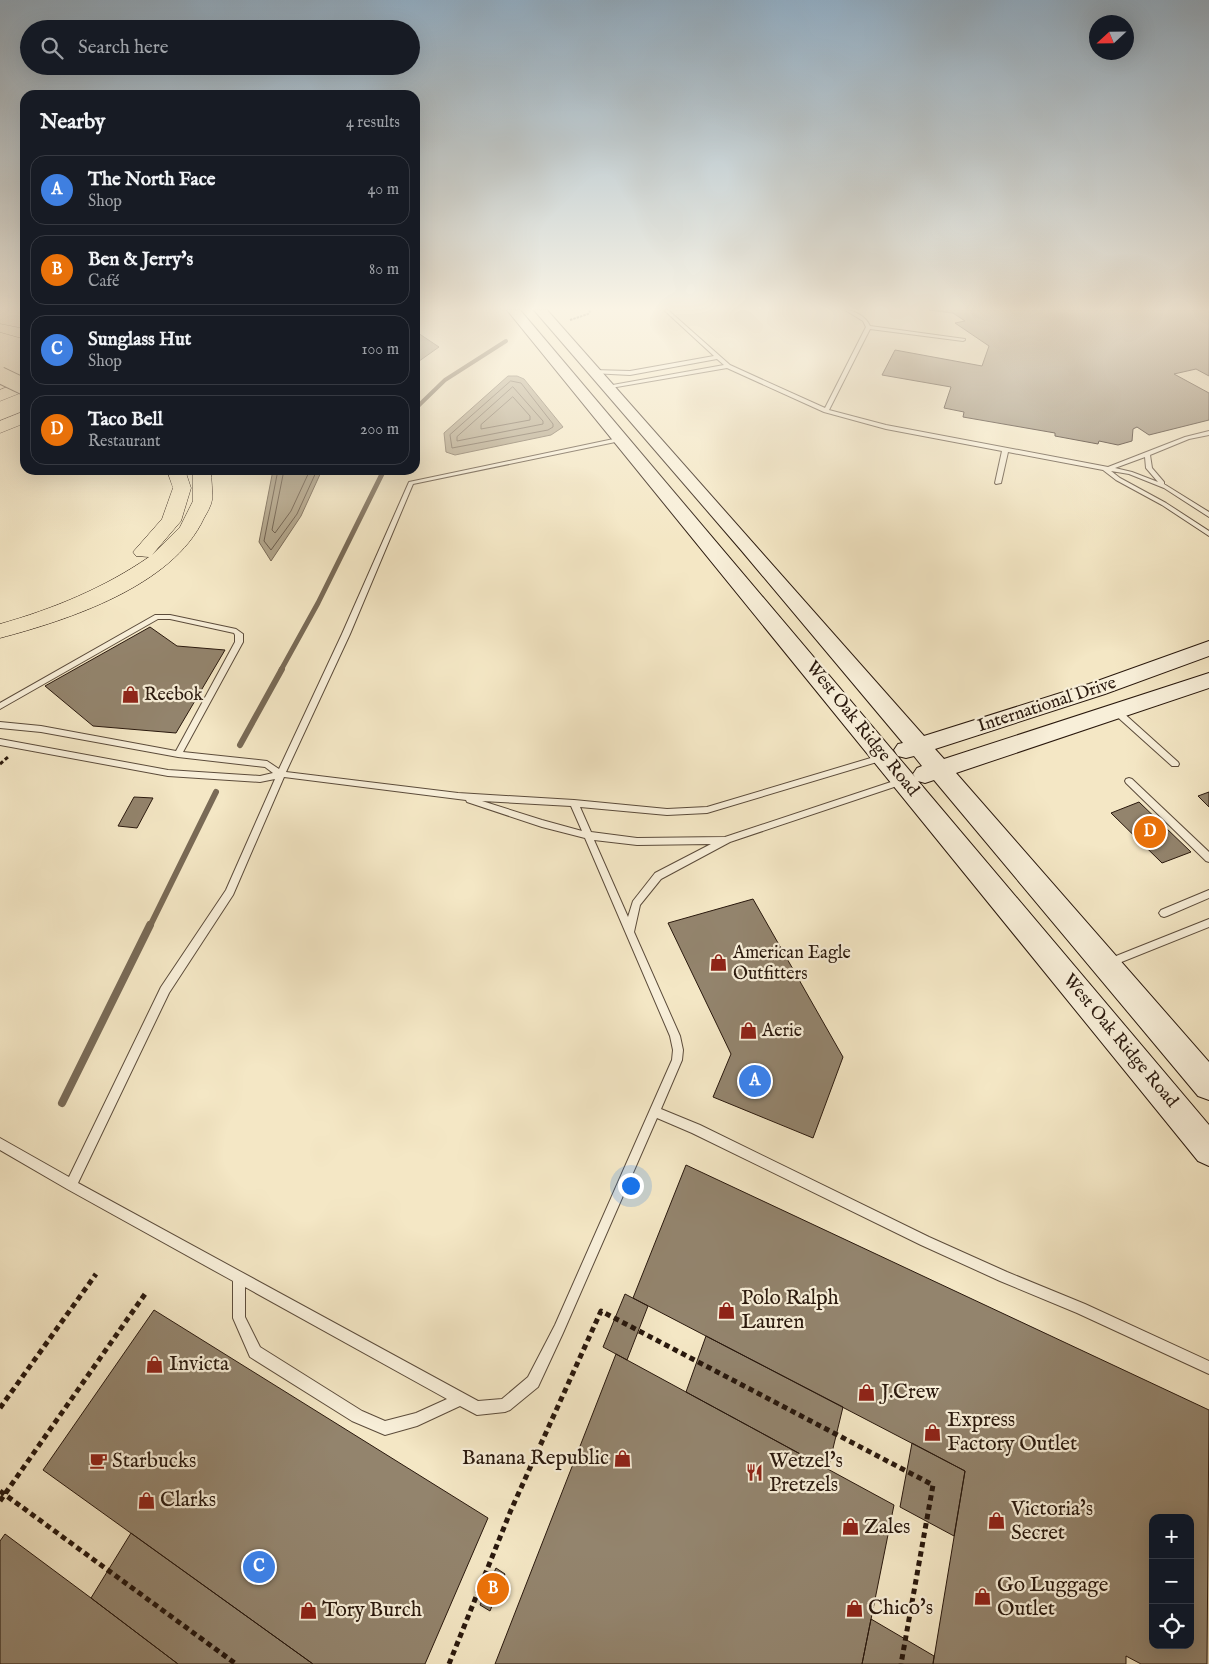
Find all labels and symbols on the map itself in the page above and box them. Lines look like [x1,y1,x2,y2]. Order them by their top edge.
north arrow [1089,15,1134,60]
street label: West Oak Ridge Road [800,657,924,802]
street label: International Drive [975,672,1119,738]
place label: Reebok [144,684,203,707]
shop icon: Reebok [120,685,140,705]
pin: D [1134,813,1166,851]
place label: American Eagle Outfitters [732,942,851,986]
shop icon: American Eagle Outfitters [709,953,729,973]
street label: West Oak Ridge Road [1057,969,1183,1113]
place label: Aerie [761,1020,802,1043]
shop icon: Aerie [738,1021,758,1041]
pin: A [739,1062,771,1100]
your location [618,1173,644,1199]
place label: Polo Ralph Lauren [741,1285,839,1336]
shop icon: Polo Ralph Lauren [717,1300,737,1320]
place label: Invicta [169,1351,230,1378]
shop icon: Invicta [145,1354,165,1374]
place label: J.Crew [879,1379,940,1406]
shop icon: J.Crew [857,1382,877,1402]
place label: Express Factory Outlet [947,1407,1077,1458]
shop icon: Express Factory Outlet [923,1422,943,1442]
place label: Banana Republic [462,1445,609,1472]
place label: Starbucks [112,1448,196,1475]
shop icon: Banana Republic [613,1448,633,1468]
place label: Wetzel's Pretzels [769,1448,843,1499]
cafe icon: Starbucks [88,1451,108,1471]
restaurant icon: Wetzel's Pretzels [745,1463,765,1483]
place label: Clarks [160,1487,216,1514]
shop icon: Clarks [136,1490,156,1510]
place label: Victoria's Secret [1010,1496,1093,1547]
shop icon: Victoria's Secret [987,1511,1007,1531]
place label: Zales [864,1514,910,1541]
shop icon: Zales [840,1517,860,1537]
pin: C [243,1548,275,1586]
pin: B [477,1570,509,1608]
place label: Go Luggage Outlet [997,1572,1109,1623]
shop icon: Go Luggage Outlet [973,1587,993,1607]
place label: Chico's [868,1595,933,1622]
place label: Tory Burch [322,1597,422,1624]
shop icon: Chico's [844,1598,864,1618]
shop icon: Tory Burch [298,1600,318,1620]

